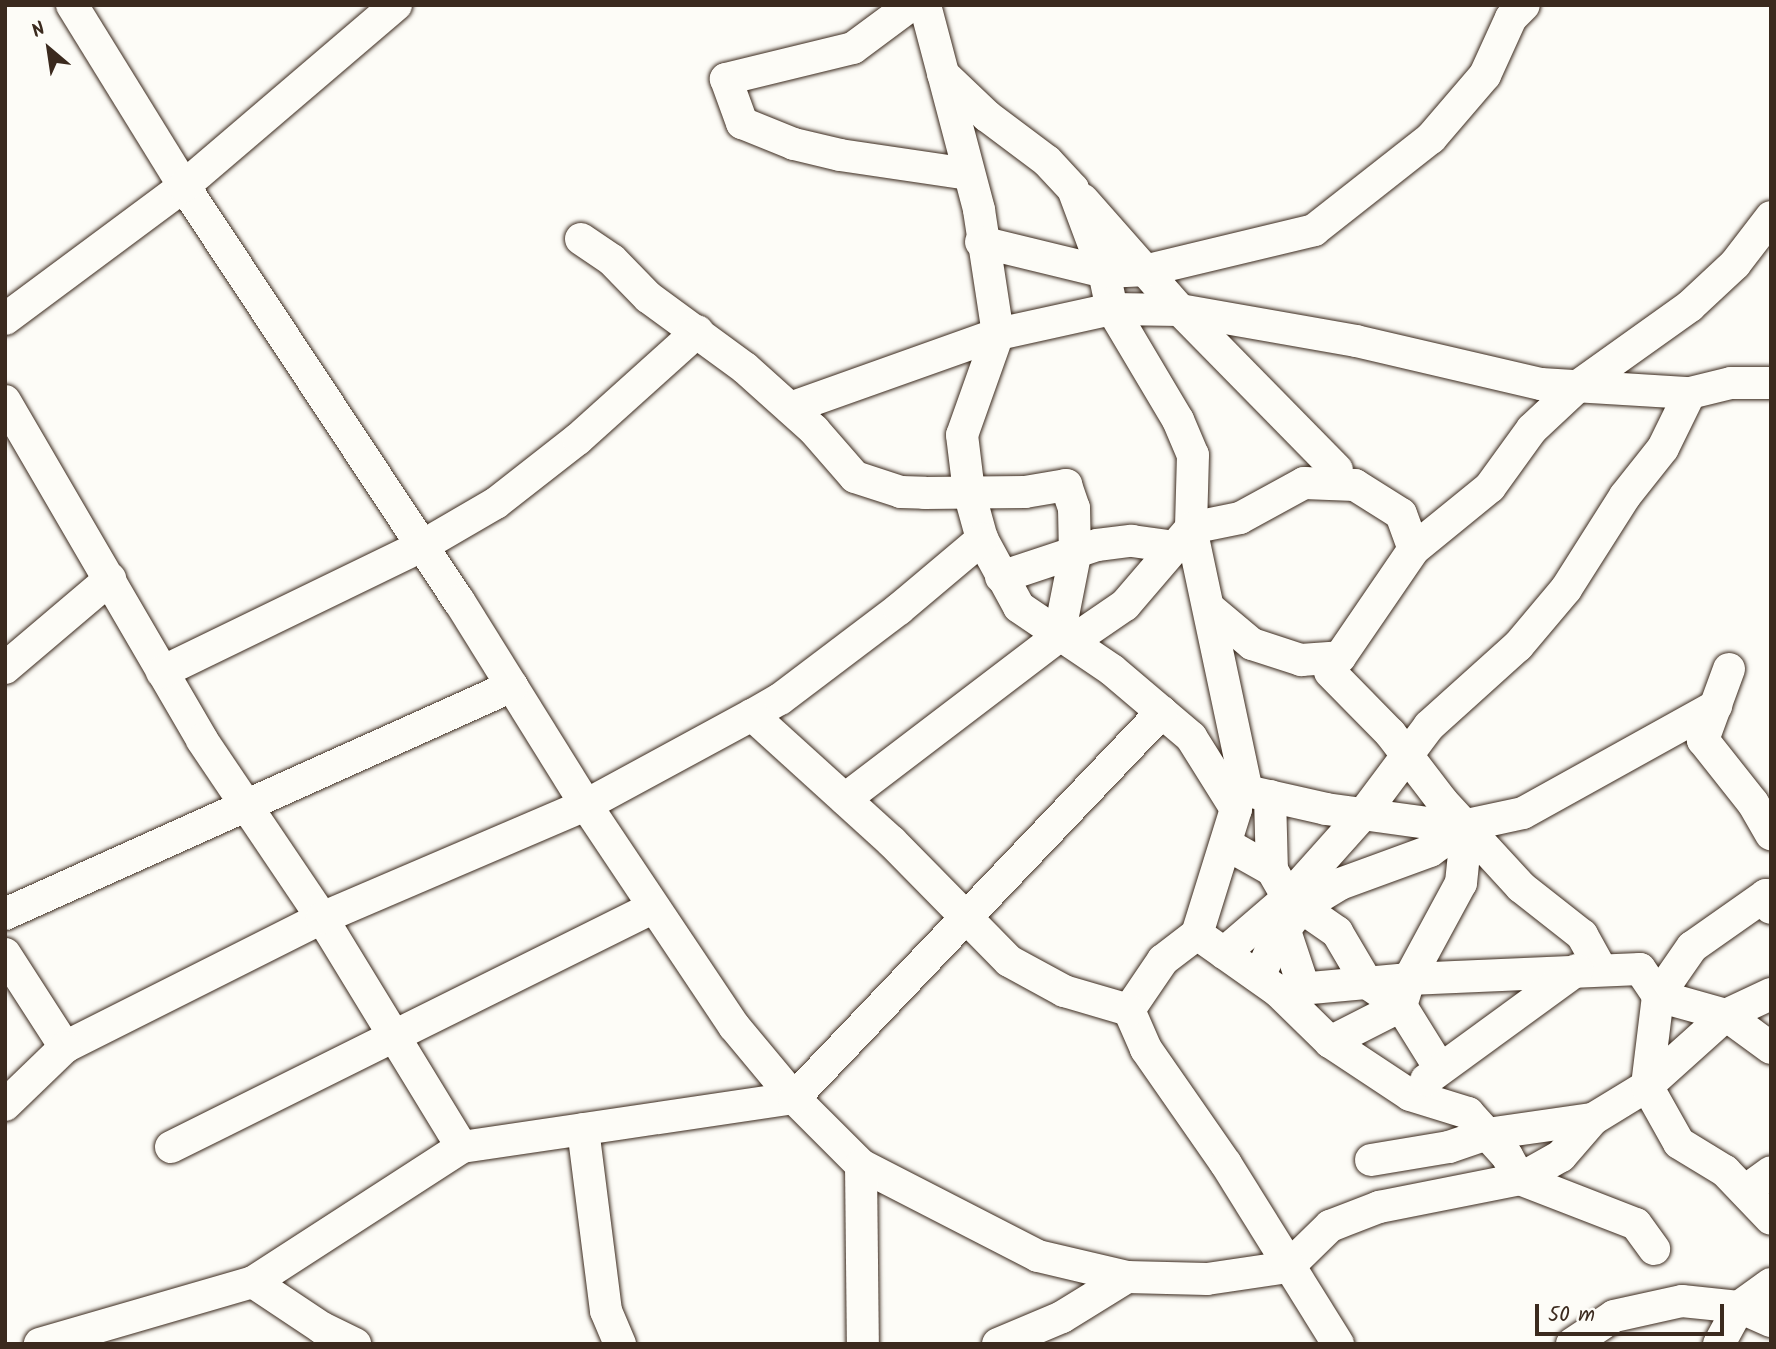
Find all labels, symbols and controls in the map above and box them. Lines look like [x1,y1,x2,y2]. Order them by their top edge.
north arrow [14,14,84,84]
text: N [26,15,51,47]
scale bar [1538,1290,1727,1334]
text: 50 m [1548,1299,1595,1332]

